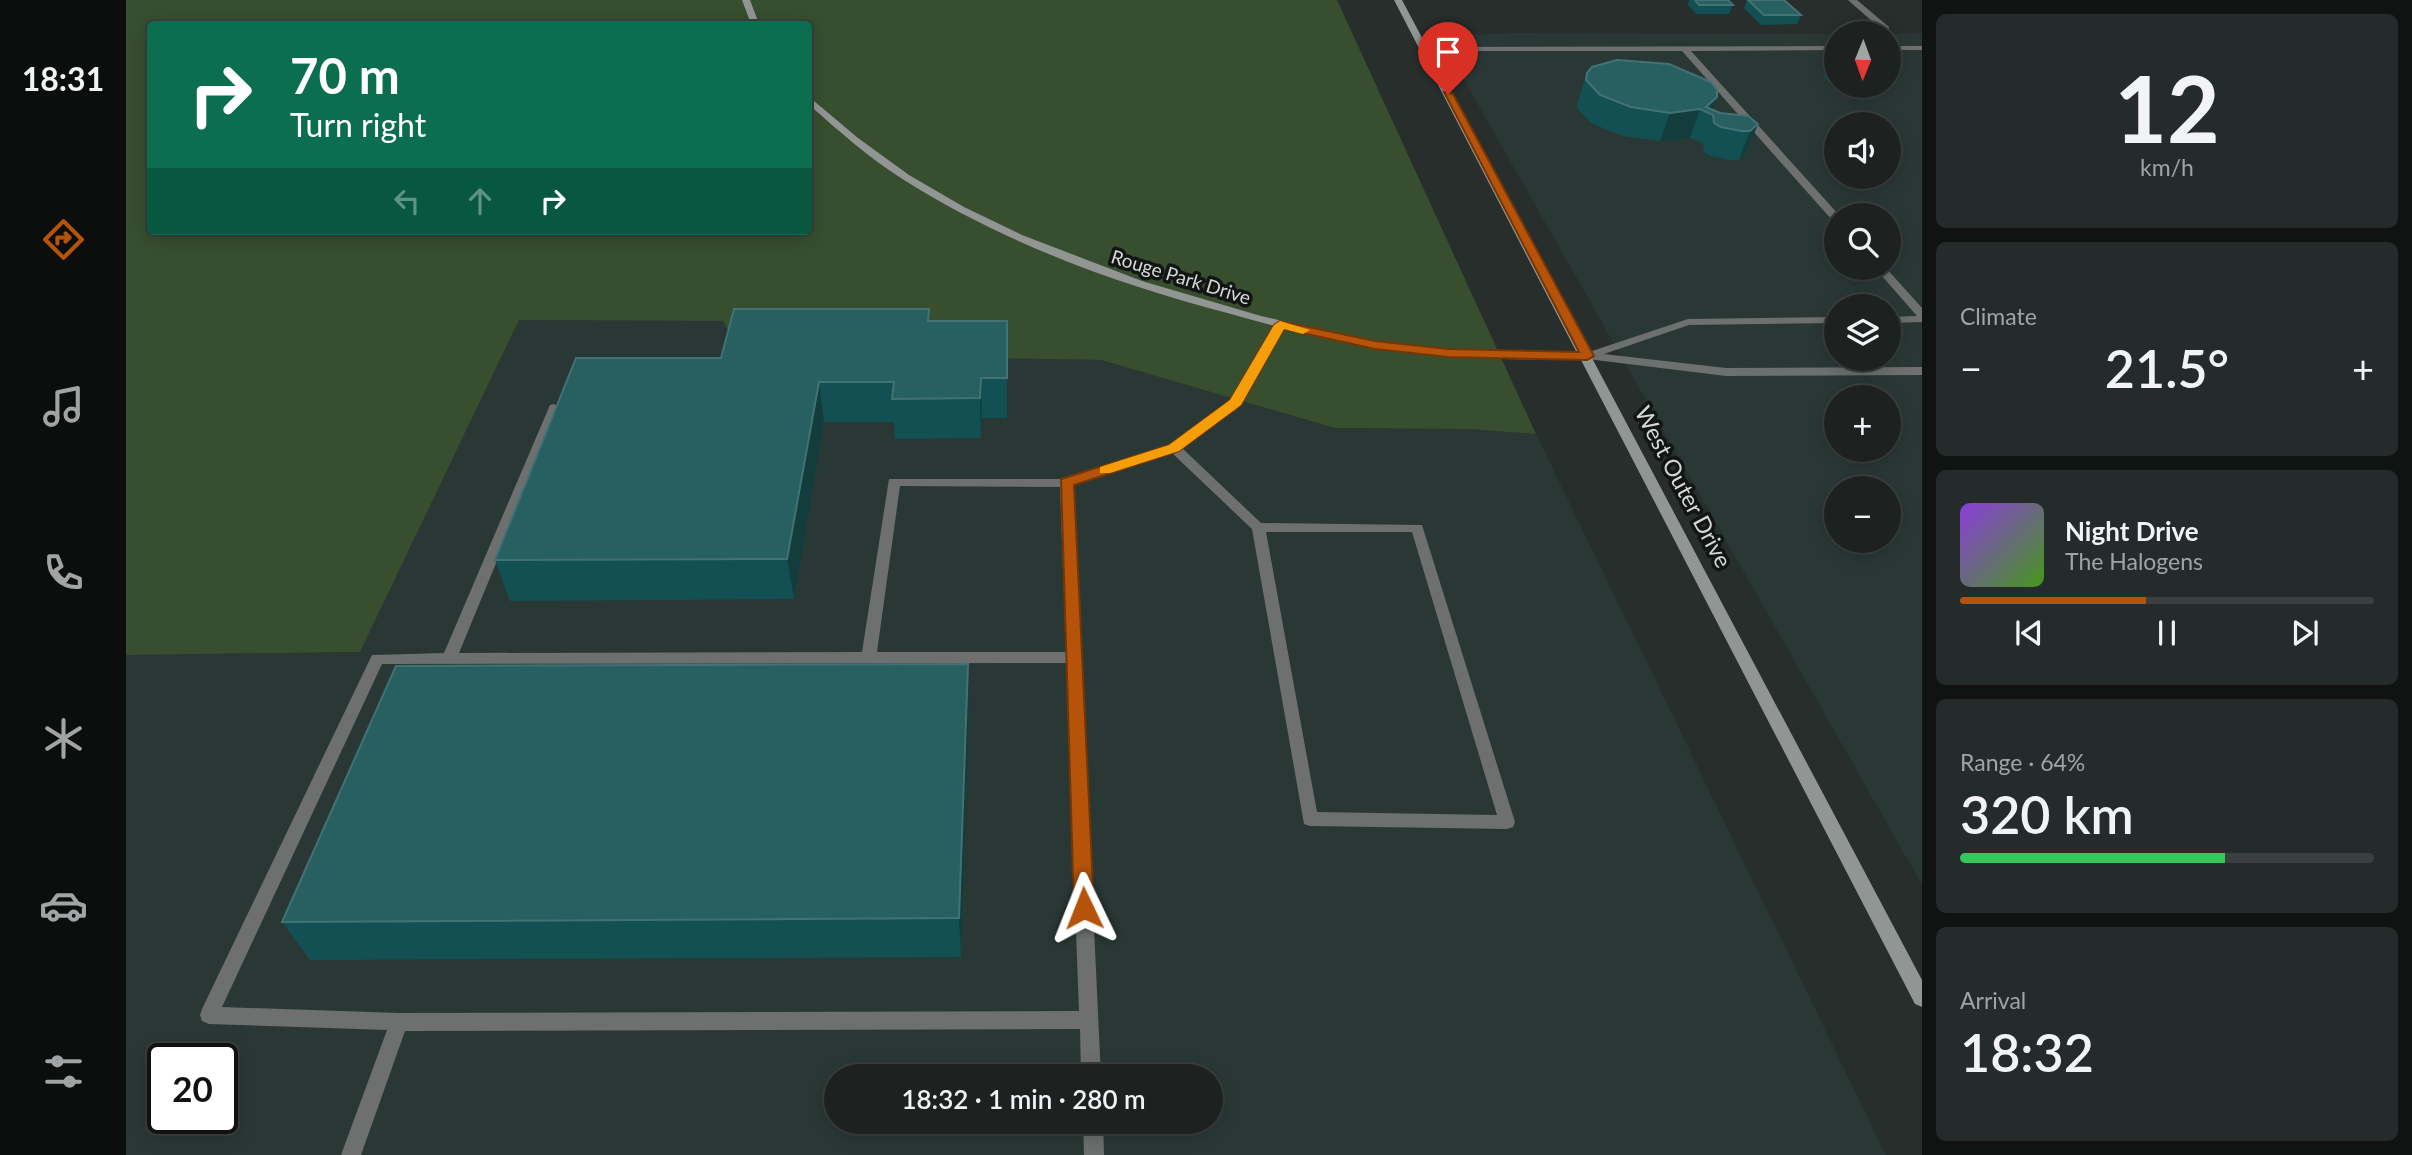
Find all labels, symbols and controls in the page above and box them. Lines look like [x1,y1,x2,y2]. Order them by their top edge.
north arrow [1824,21,1900,98]
map controls [1824,21,1901,553]
pin [1418,22,1478,94]
icon: arrive [1429,33,1467,71]
text: 70 m [290,46,400,104]
icon: right [175,49,266,140]
text: 12 [2114,53,2220,162]
text: 18:31 [22,59,104,98]
text: Turn right [290,105,426,144]
button: sound [1824,112,1901,189]
text: km/h [2140,153,2194,181]
icon: left [388,182,426,220]
icon: ahead [461,182,499,220]
icon: right [534,182,572,220]
button: search [1824,203,1901,280]
icon: directions [39,215,88,264]
street label: Rouge Park Drive [1109,244,1254,309]
button: layers [1824,294,1901,371]
text: Climate [1960,302,2037,330]
text: 21.5° [2105,337,2229,399]
text: − [1960,345,1982,391]
text: + [2352,345,2374,391]
icon: music [39,382,88,431]
button: + [1824,385,1901,462]
street label: West Outer Drive [1630,401,1738,572]
button: − [1824,476,1901,553]
text: Night Drive [2065,515,2199,547]
text: The Halogens [2065,547,2203,575]
icon: phone [39,548,88,597]
icon: previous [2010,614,2048,652]
icon: pause [2148,614,2186,652]
icon: next [2286,614,2324,652]
icon: climate [39,714,88,763]
text: Range · 64% [1960,748,2085,776]
text: 320 km [1960,783,2134,845]
position arrow [1047,871,1121,945]
icon: car [39,881,88,930]
text: Arrival [1960,986,2026,1014]
text: 18:32 [1960,1021,2094,1083]
speed limit sign: 20 [147,1043,238,1134]
icon: filters [39,1047,88,1096]
text: 18:32 · 1 min · 280 m [901,1083,1146,1115]

